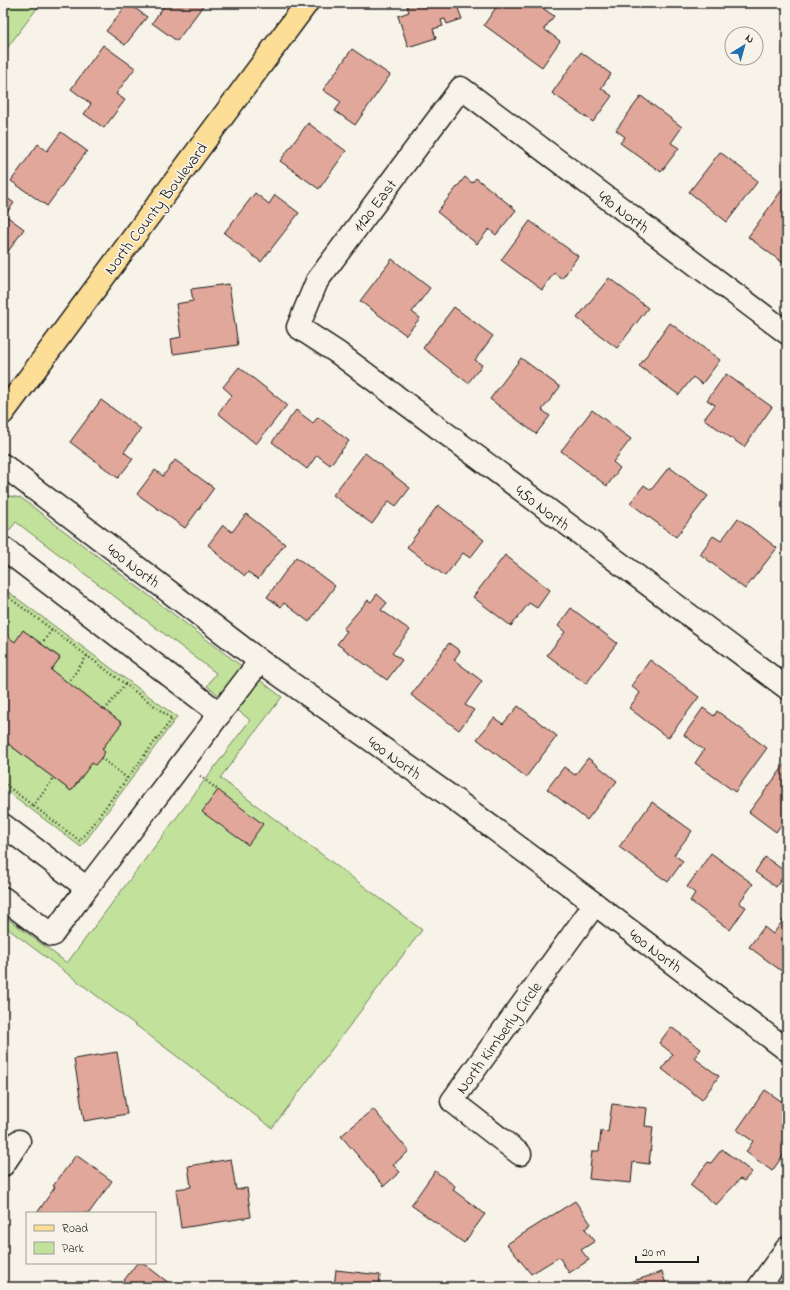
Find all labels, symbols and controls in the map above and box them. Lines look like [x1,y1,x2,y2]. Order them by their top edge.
north arrow [724,26,764,66]
text: N [742,30,757,47]
street label: North County Boulevard [99,138,214,280]
street label: 1120 East [348,174,404,238]
street label: 490 North [592,185,654,240]
street label: 450 North [509,480,574,537]
street label: 400 North [101,539,165,595]
street label: 400 North [362,731,426,786]
street label: 400 North [623,924,687,980]
street label: North Kimberly Circle [451,976,549,1099]
legend [26,1212,156,1264]
text: Road [62,1220,88,1238]
scale bar [636,1238,698,1264]
text: Park [62,1240,84,1258]
text: 20 m [642,1244,665,1262]

